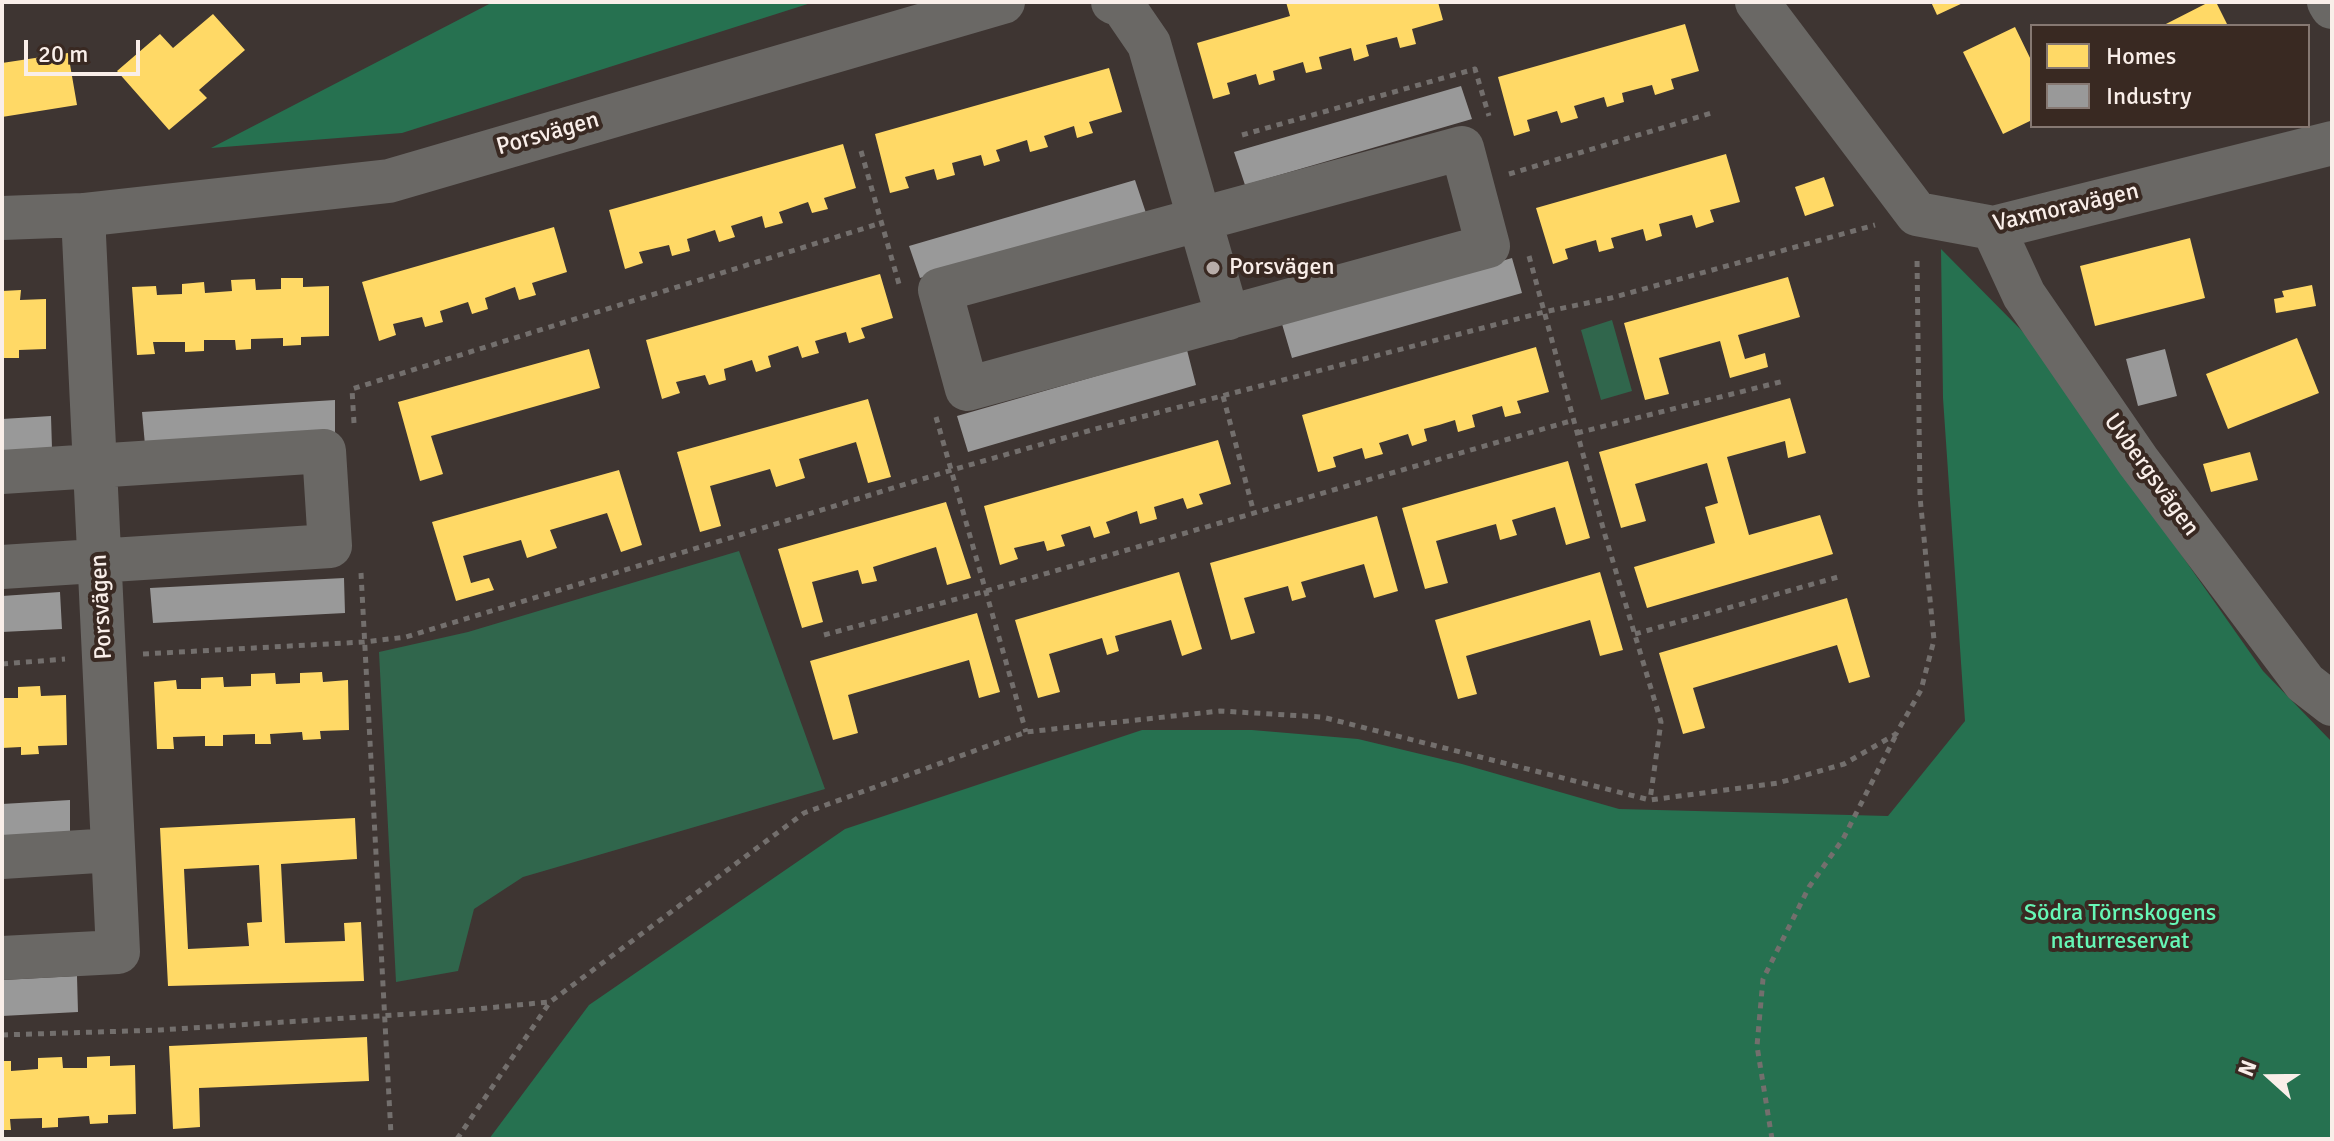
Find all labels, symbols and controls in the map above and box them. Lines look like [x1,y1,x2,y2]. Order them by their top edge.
scale bar [28,24,144,74]
legend [2030,24,2310,128]
text: 20 m [38,39,88,69]
text: Homes [2106,41,2176,71]
text: Industry [2106,81,2192,111]
street label: Porsvägen [493,106,603,162]
street label: Vaxmoravägen [1990,177,2142,239]
place label: Porsvägen [1229,254,1334,282]
marker: Porsvägen [1204,259,1222,277]
street label: Uvbergsvägen [2097,408,2205,542]
street label: Porsvägen [85,554,119,660]
park label: Södra Törnskogens naturreservat [2024,900,2216,956]
north arrow [2230,1037,2310,1117]
text: N [2232,1056,2262,1080]

